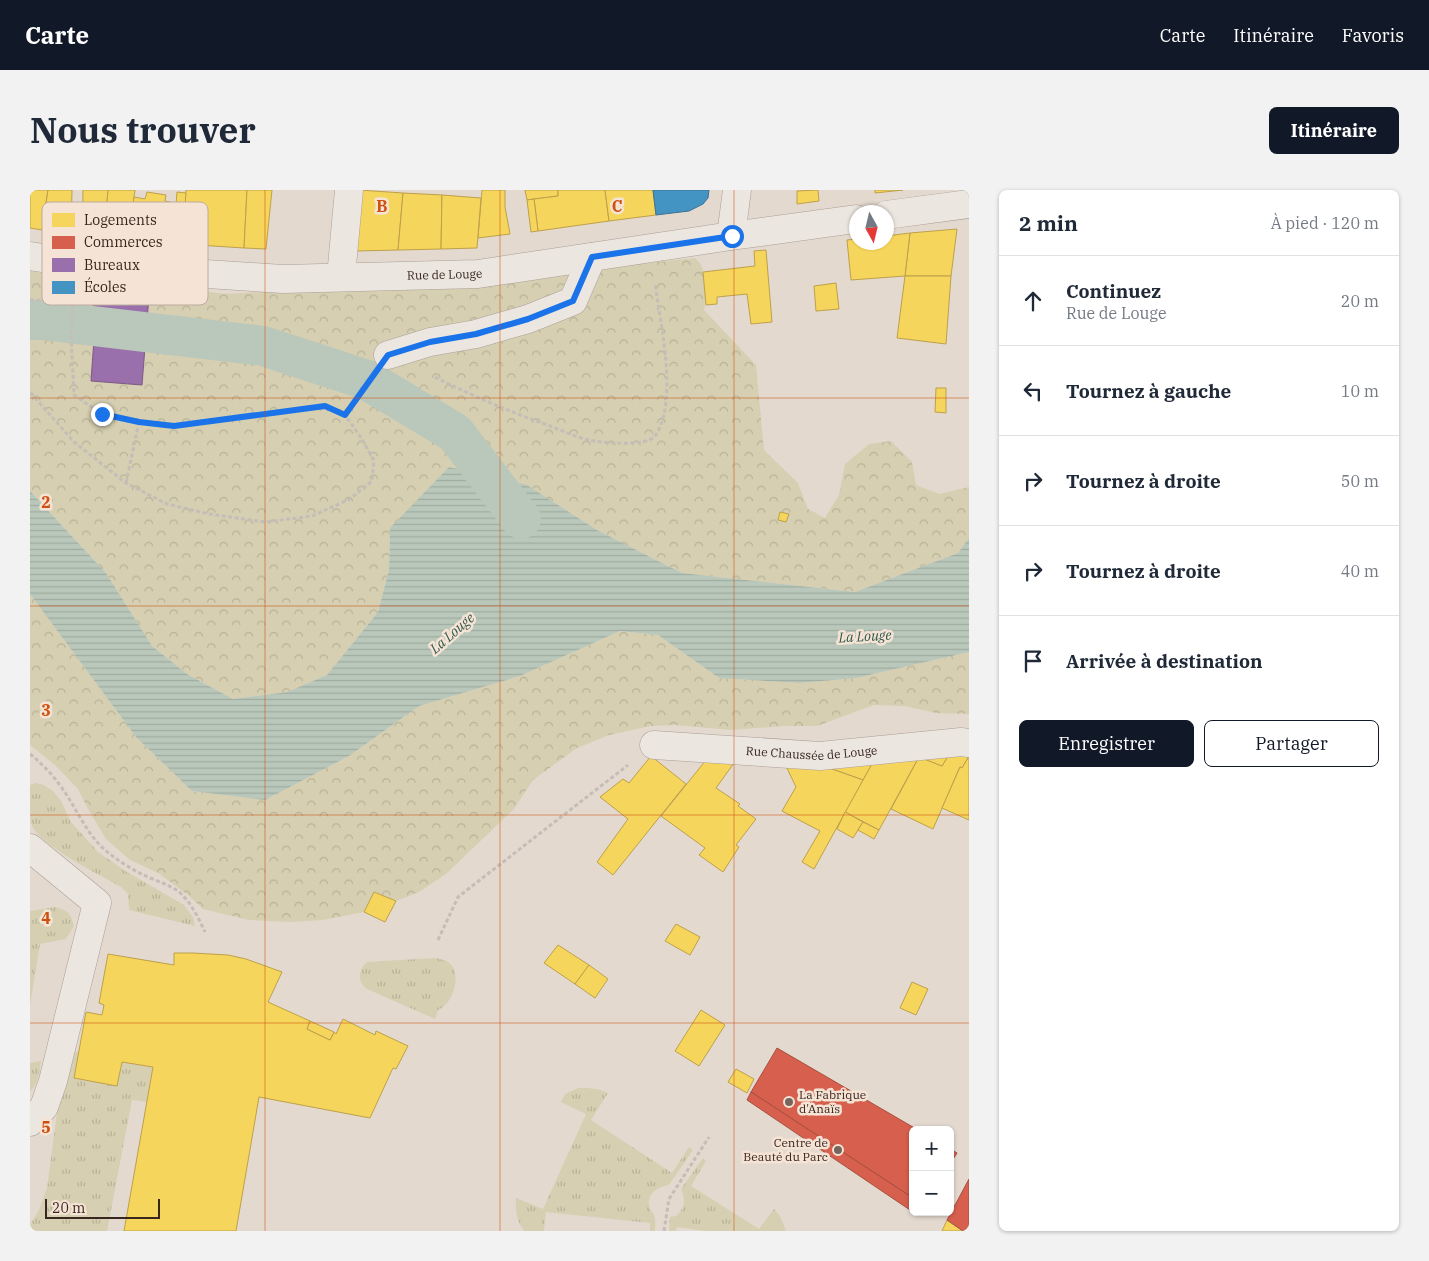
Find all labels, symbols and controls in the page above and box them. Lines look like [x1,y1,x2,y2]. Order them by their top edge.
text: Carte [25,19,89,51]
text: Carte [1160,24,1205,47]
text: Itinéraire [1233,24,1314,47]
text: Favoris [1342,24,1404,47]
text: Nous trouver [30,107,256,153]
button: Itinéraire [1269,107,1399,154]
text: B [376,196,388,216]
text: C [612,196,622,216]
legend [42,202,208,305]
north arrow [849,205,894,250]
text: 2 min [1019,209,1078,237]
text: Logements [84,211,157,229]
text: À pied · 120 m [1271,213,1379,233]
route start [721,225,744,248]
text: Commerces [84,233,163,251]
text: Bureaux [84,256,140,274]
street label: Rue de Louge [407,265,483,283]
text: Écoles [84,277,127,296]
text: Continuez [1066,279,1161,303]
icon: ahead [1019,287,1047,315]
text: 20 m [1341,291,1379,311]
text: Rue de Louge [1066,303,1167,323]
icon: left [1019,377,1047,405]
text: Tournez à gauche [1066,379,1231,403]
text: 10 m [1341,381,1379,401]
route end [91,403,114,426]
icon: right [1019,467,1047,495]
text: Tournez à droite [1066,469,1221,493]
text: 50 m [1341,471,1379,491]
text: 2 [41,492,51,512]
icon: right [1019,557,1047,585]
text: Tournez à droite [1066,559,1221,583]
text: 40 m [1341,561,1379,581]
water label: La Louge [425,608,479,658]
water label: La Louge [837,626,893,646]
icon: arrive [1019,647,1047,675]
text: Arrivée à destination [1066,649,1263,673]
text: 3 [41,700,51,720]
button: Enregistrer [1019,720,1194,767]
button: Partager [1204,720,1379,767]
street label: Rue Chaussée de Louge [745,742,878,763]
text: 4 [41,908,51,928]
place label: La Fabrique d'Anaïs [799,1087,866,1116]
marker: La Fabrique d'Anaïs [783,1096,795,1108]
text: 5 [41,1117,51,1137]
map controls [909,1126,954,1216]
button: + [909,1126,954,1171]
place label: Centre de Beauté du Parc [743,1135,828,1164]
marker: Centre de Beauté du Parc [832,1144,844,1156]
button: − [909,1171,954,1216]
scale bar [45,1196,160,1219]
text: 20 m [52,1199,85,1217]

